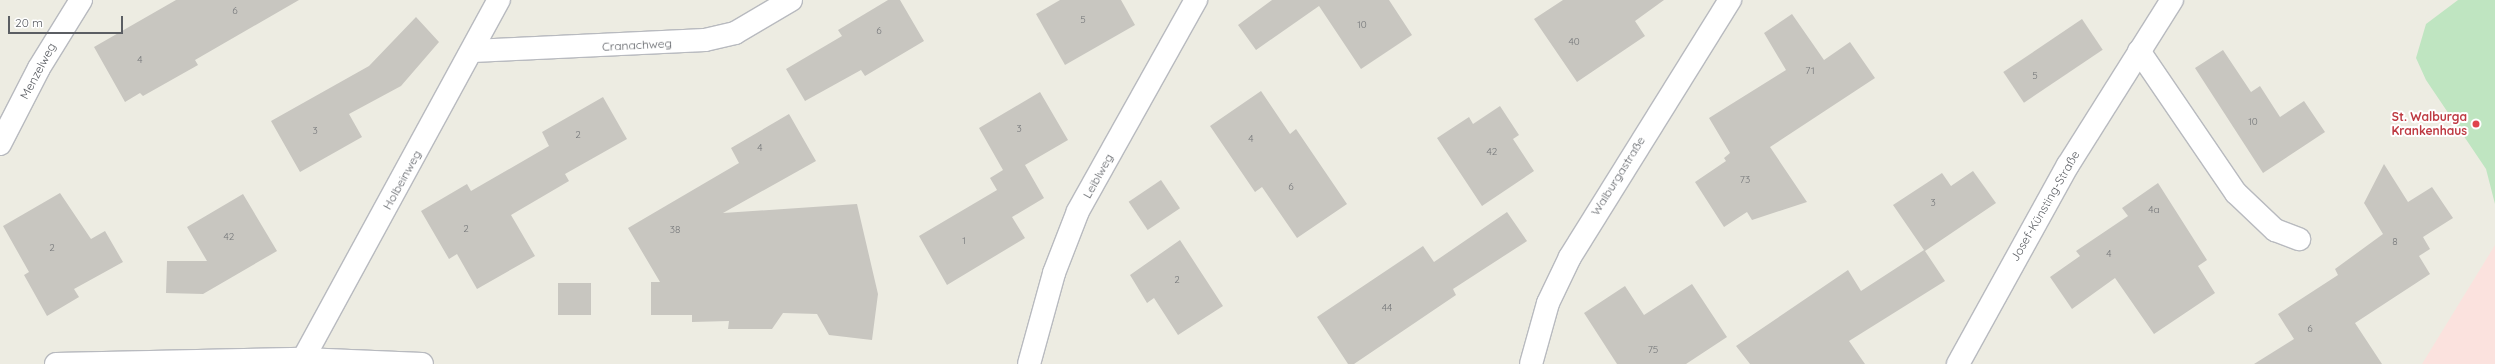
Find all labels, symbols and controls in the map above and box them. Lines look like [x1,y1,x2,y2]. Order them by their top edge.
house number: 6 [232,5,238,17]
scale bar [10,8,125,34]
house number: 5 [1080,14,1086,26]
text: 20 m [15,15,43,30]
house number: 10 [1357,19,1367,31]
house number: 6 [876,25,882,37]
street label: Cranachweg [602,36,672,54]
house number: 40 [1568,36,1580,48]
street label: Menzelweg [17,40,59,102]
house number: 4 [137,54,143,66]
house number: 71 [1805,65,1815,77]
house number: 5 [2032,70,2038,82]
place label: St. Walburga Krankenhaus [2391,110,2467,138]
house number: 10 [2248,116,2258,128]
marker: St. Walburga Krankenhaus [2470,118,2482,130]
house number: 3 [1016,123,1022,135]
house number: 3 [312,125,318,137]
house number: 2 [575,129,581,141]
house number: 4 [1248,133,1254,145]
street label: Walburgastraße [1588,134,1648,218]
house number: 4 [757,142,763,154]
house number: 42 [1487,146,1497,158]
street label: Holbeinweg [380,148,424,212]
street label: Josef-Künsting-Straße [2007,148,2083,264]
street label: Leiblweg [1080,151,1116,201]
house number: 73 [1740,174,1750,186]
house number: 6 [1288,181,1294,193]
house number: 3 [1930,197,1936,209]
house number: 4a [2148,204,2160,216]
house number: 2 [463,223,469,235]
house number: 38 [670,224,680,236]
house number: 42 [224,231,234,243]
house number: 1 [962,235,966,247]
house number: 8 [2392,236,2398,248]
house number: 2 [49,242,55,254]
house number: 4 [2106,248,2112,260]
house number: 2 [1174,274,1180,286]
house number: 44 [1382,302,1392,314]
house number: 6 [2307,323,2313,335]
house number: 75 [1648,344,1658,356]

